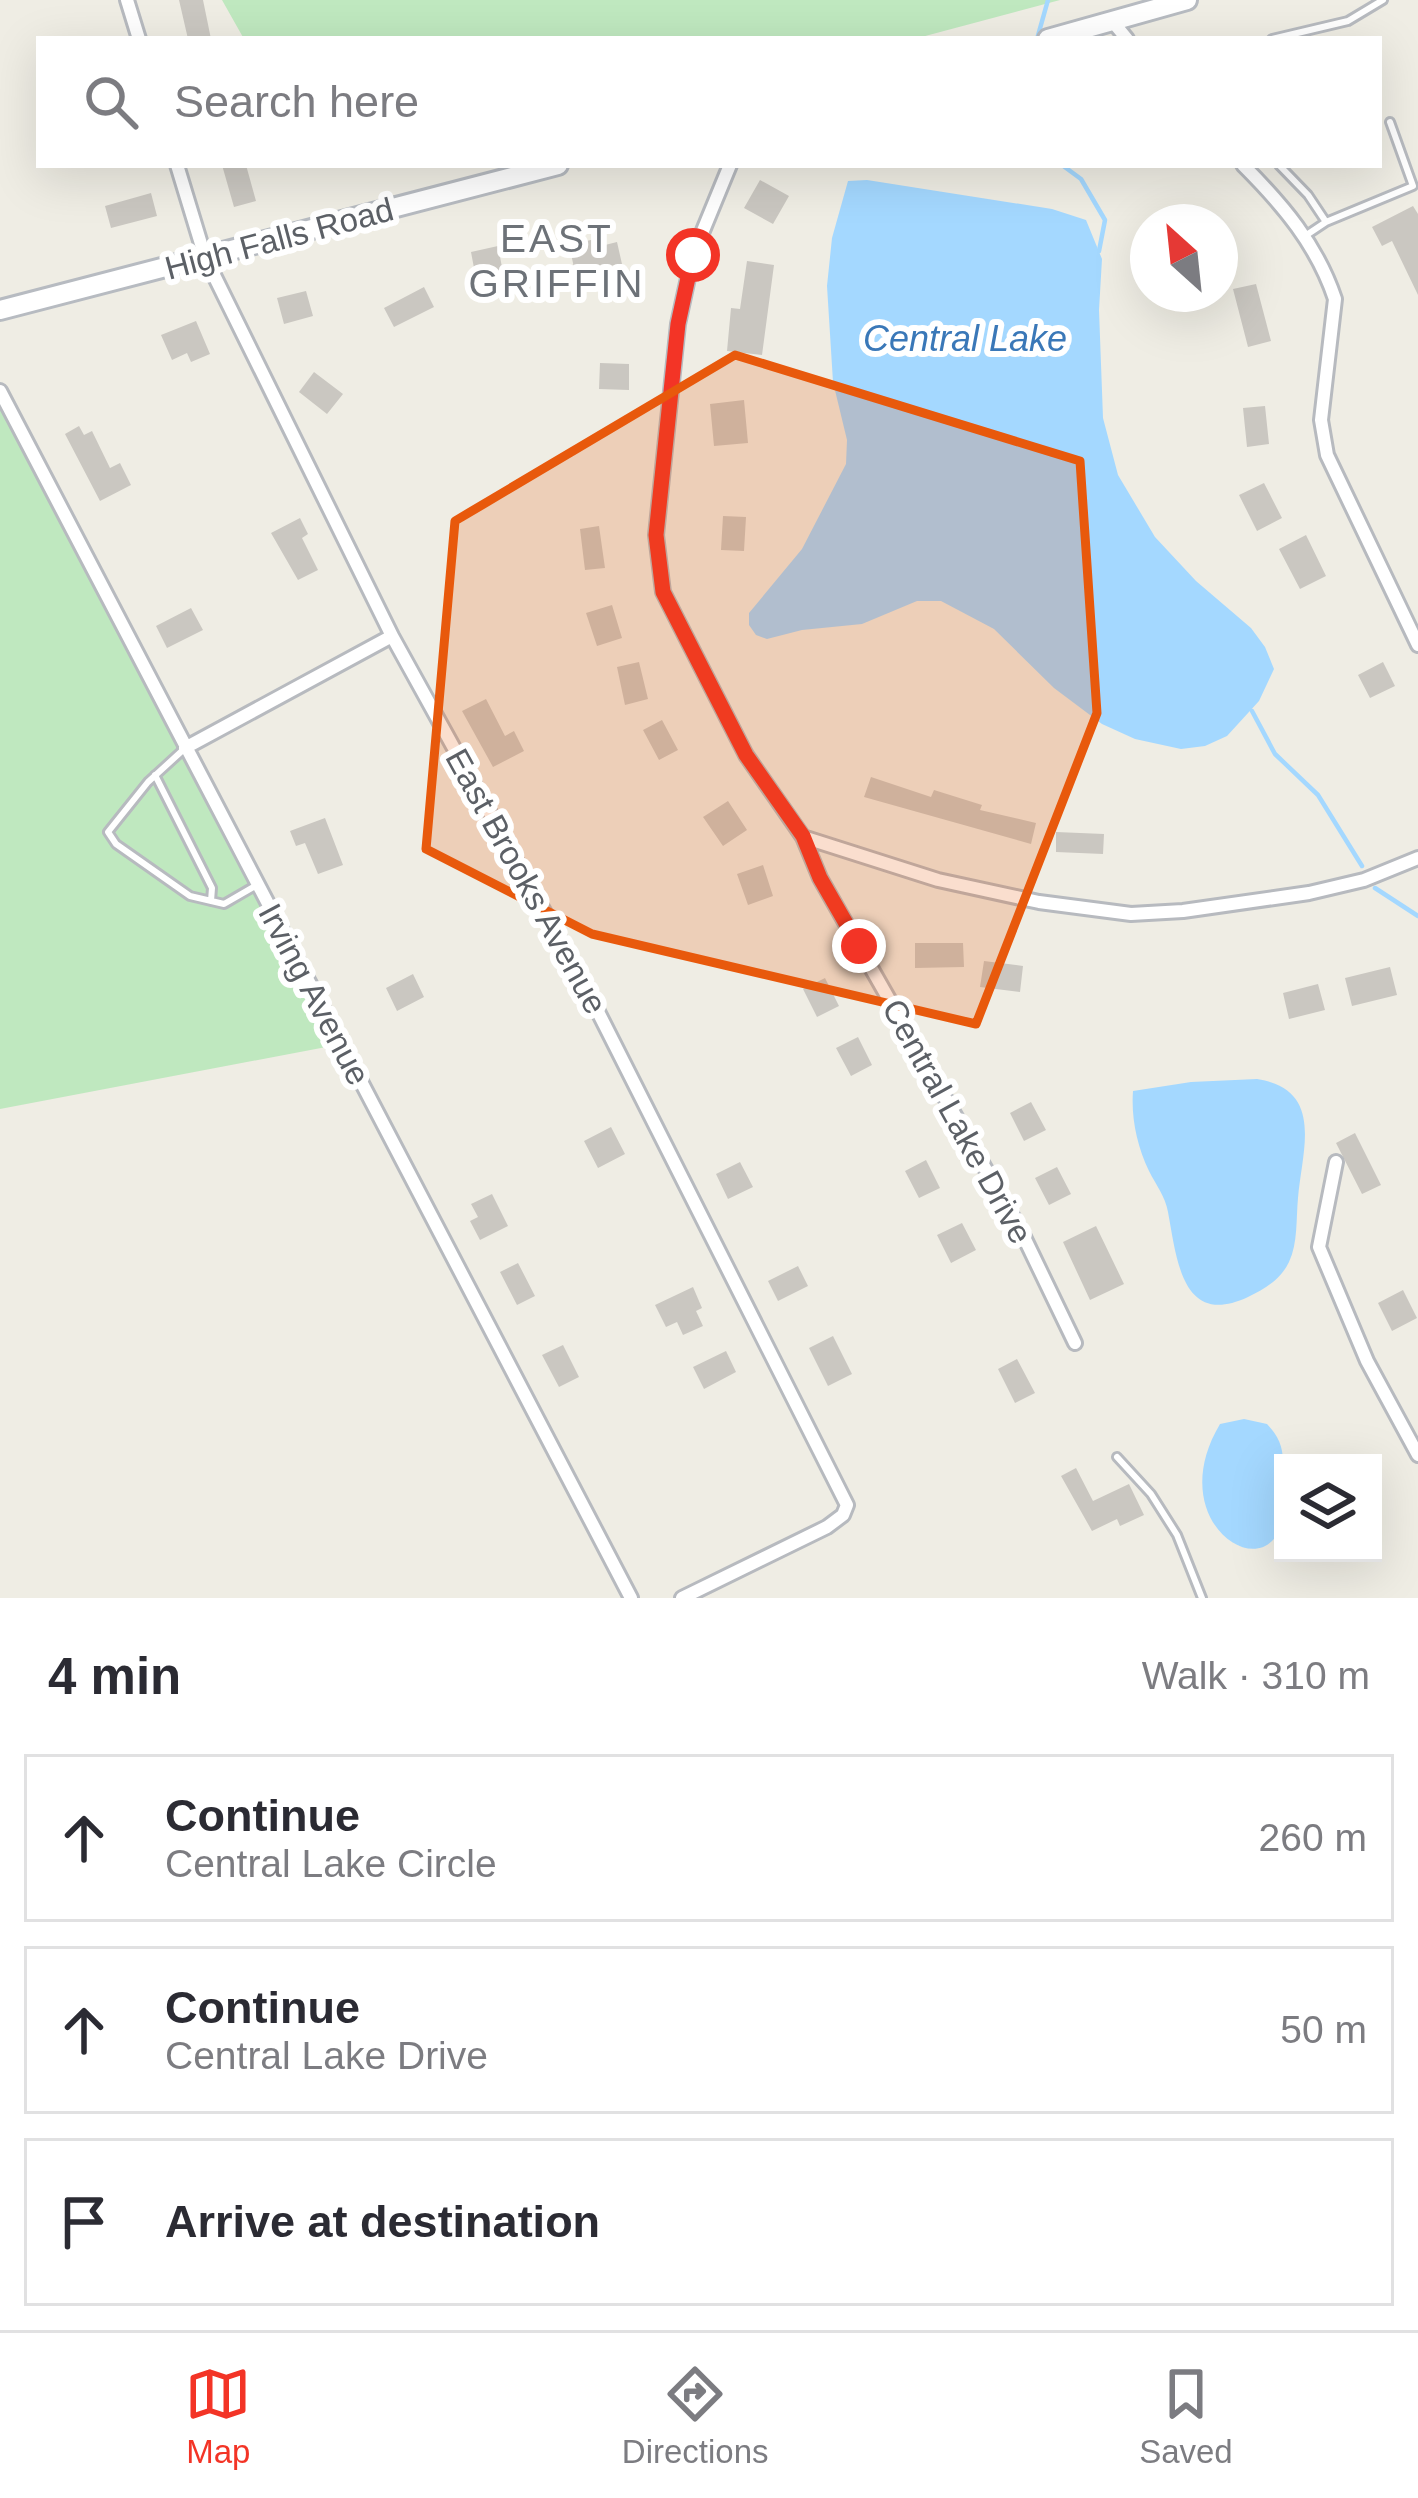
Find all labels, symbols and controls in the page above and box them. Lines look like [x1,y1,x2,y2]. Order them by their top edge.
search box [36,36,1382,168]
icon: search [78,69,144,135]
text: Search here [174,76,419,127]
street label: High Falls Road [161,190,397,287]
north arrow [1130,204,1238,312]
district label: EAST GRIFFIN [469,217,645,305]
route start [666,228,720,282]
water label: Central Lake [863,318,1067,359]
street label: East Brooks Avenue [438,743,615,1020]
street label: Irving Avenue [251,898,378,1091]
route end [832,919,886,973]
street label: Central Lake Drive [875,993,1040,1250]
map controls [1274,1454,1382,1562]
button: layers [1274,1454,1382,1562]
text: 4 min [48,1648,181,1705]
text: Walk · 310 m [1142,1654,1370,1697]
text: Continue [165,1790,360,1841]
icon: ahead [51,1805,117,1871]
text: 260 m [1259,1816,1367,1859]
text: Central Lake Circle [165,1842,497,1885]
text: Continue [165,1982,360,2033]
icon: ahead [51,1997,117,2063]
text: 50 m [1280,2008,1367,2051]
text: Central Lake Drive [165,2034,488,2077]
icon: arrive [51,2189,117,2255]
text: Arrive at destination [165,2196,600,2247]
tab: Map [185,2361,251,2471]
tab: Directions [622,2361,769,2471]
tab: Saved [1139,2361,1233,2471]

